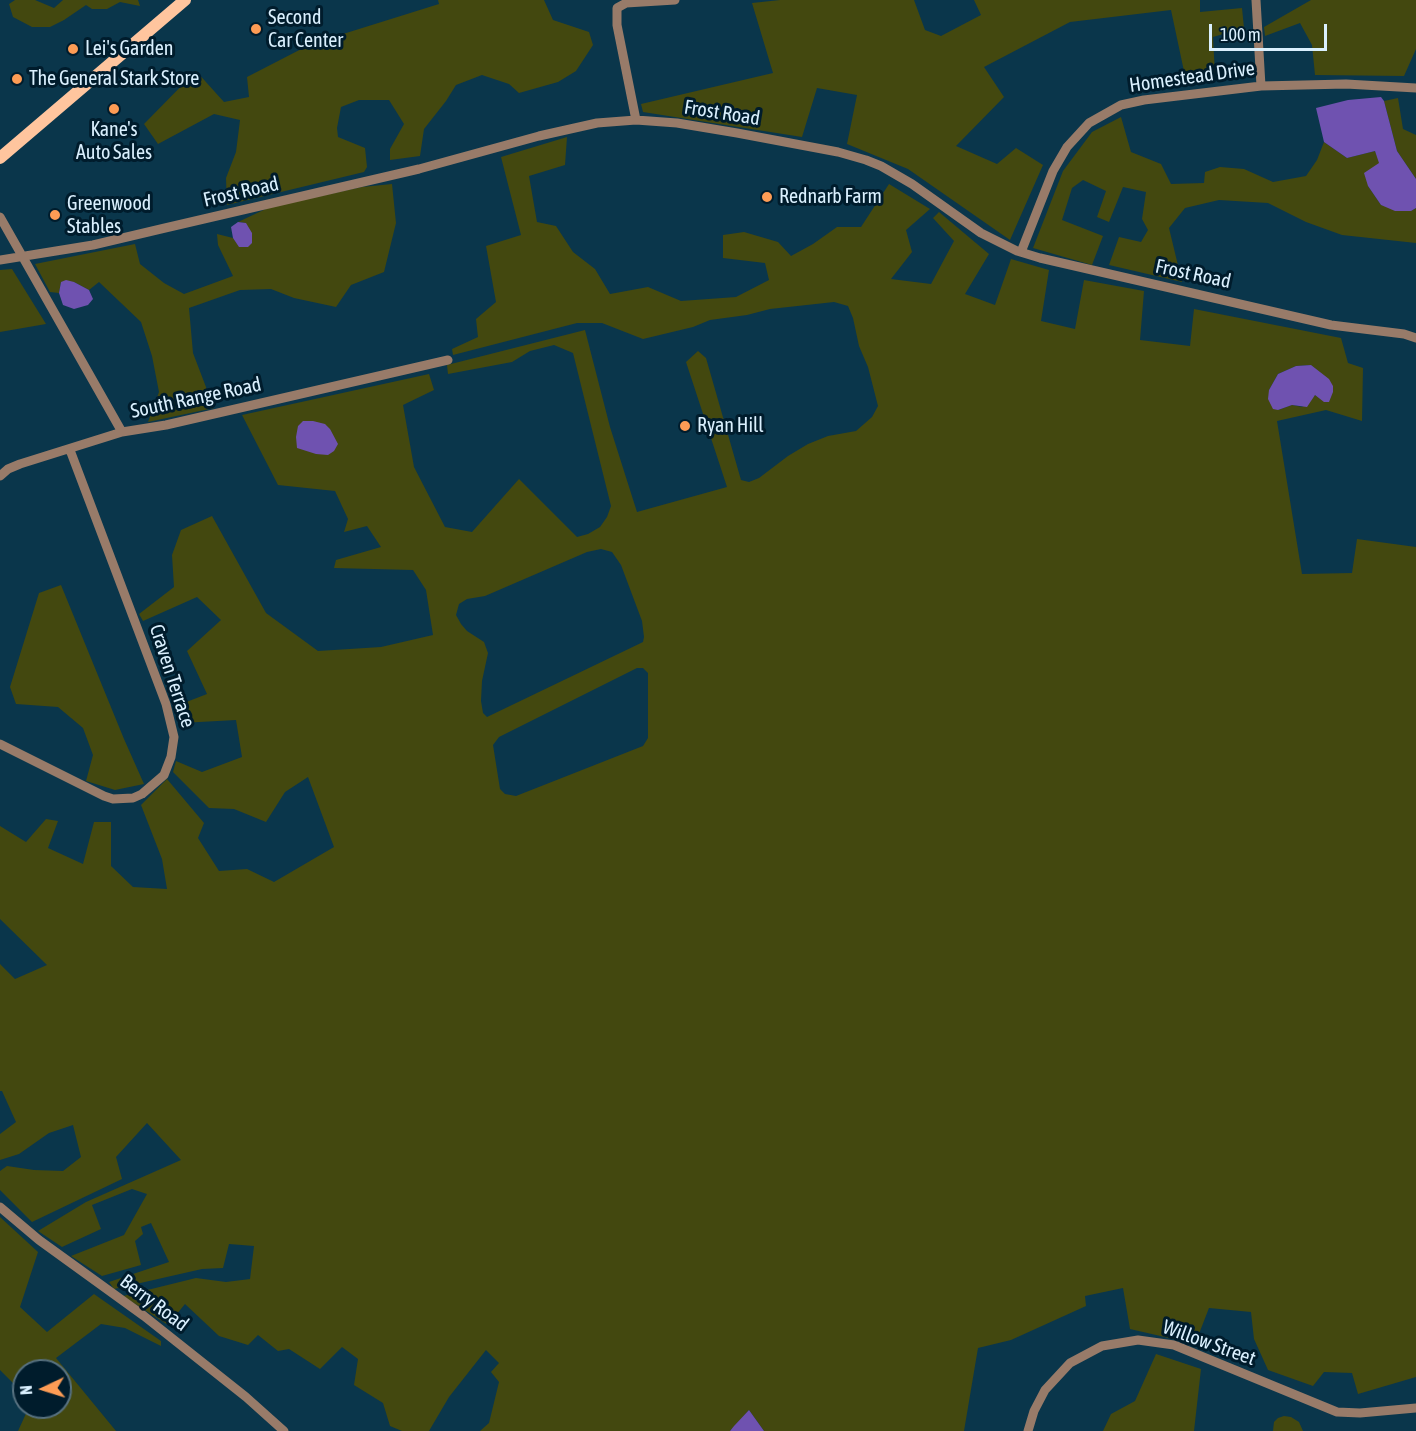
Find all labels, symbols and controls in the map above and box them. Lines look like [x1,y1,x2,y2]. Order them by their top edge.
place label: Second Car Center [268,6,343,53]
scale bar [1212,12,1330,50]
marker: Second Car Center [249,22,263,36]
text: 100 m [1220,24,1261,45]
place label: Lei's Garden [85,37,174,61]
marker: Lei's Garden [66,42,80,56]
street label: Homestead Drive [1128,56,1256,98]
place label: The General Stark Store [29,67,199,91]
marker: The General Stark Store [10,72,24,86]
street label: Frost Road [682,95,762,131]
marker: Kane's Auto Sales [107,102,121,116]
place label: Kane's Auto Sales [76,118,152,165]
street label: Frost Road [201,172,281,212]
place label: Rednarb Farm [779,185,882,209]
marker: Rednarb Farm [760,190,774,204]
place label: Greenwood Stables [67,192,151,239]
marker: Greenwood Stables [48,208,62,222]
street label: Frost Road [1153,254,1233,294]
street label: South Range Road [129,372,263,424]
place label: Ryan Hill [697,414,764,438]
marker: Ryan Hill [678,419,692,433]
street label: Craven Terrace [144,621,200,731]
street label: Berry Road [115,1269,193,1337]
street label: Willow Street [1159,1315,1259,1371]
north arrow [12,1359,72,1419]
text: N [17,1385,35,1395]

